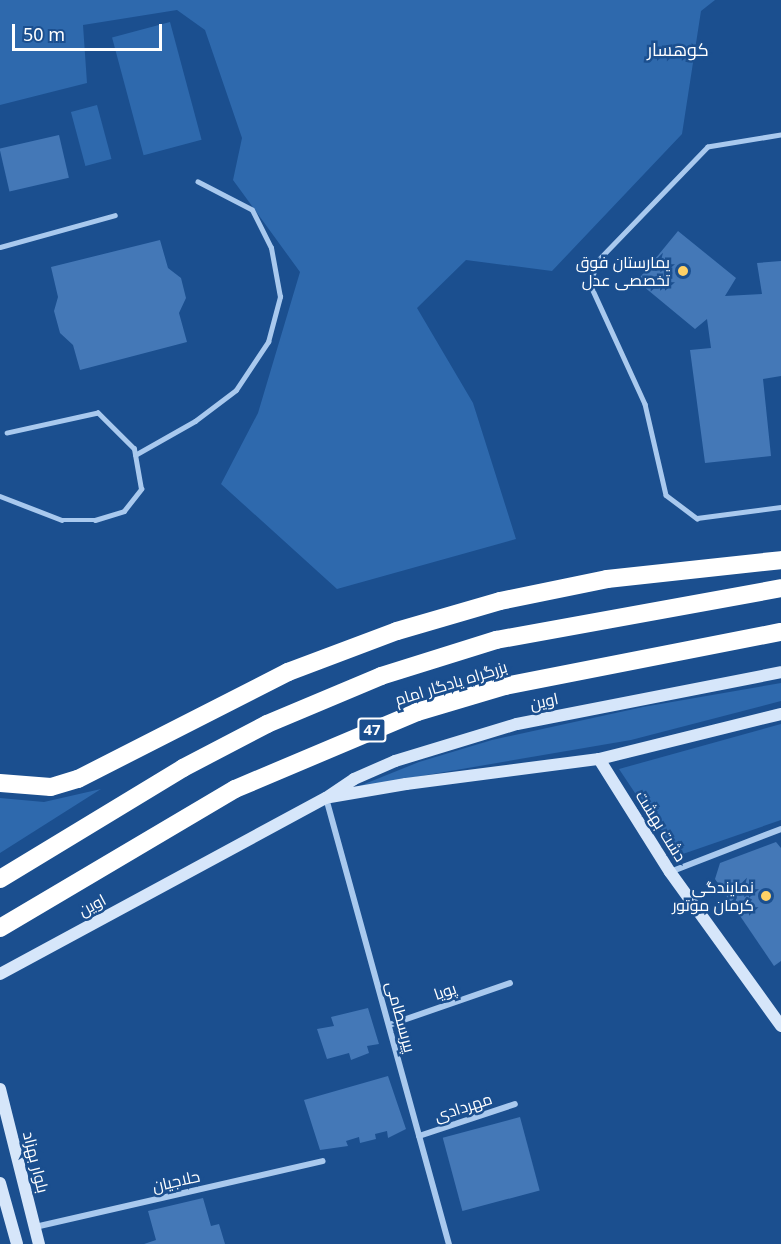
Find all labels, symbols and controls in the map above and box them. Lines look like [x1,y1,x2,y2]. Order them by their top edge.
scale bar [15,12,165,50]
text: 50 m [23,22,65,46]
district label: کوهسار [647,38,709,60]
place label: یمارستان فوق تخصصی عدل [576,252,670,290]
marker: یمارستان فوق تخصصی عدل [674,262,692,280]
street label: بزرگراه یادگار امام [392,657,510,709]
street label: اوین [528,689,560,713]
road number: 47 [357,718,387,742]
street label: دشت بهشت [632,787,690,865]
place label: نمایندگی کرمان موتور [672,877,754,915]
marker: نمایندگی کرمان موتور [759,889,773,903]
street label: اوین [75,890,109,920]
street label: پویا [431,978,459,1004]
street label: پیربسطامی [382,979,420,1055]
street label: مهردادی [432,1089,494,1125]
street label: بلوار بهزاد [19,1129,53,1195]
street label: حلاجیان [150,1166,202,1196]

